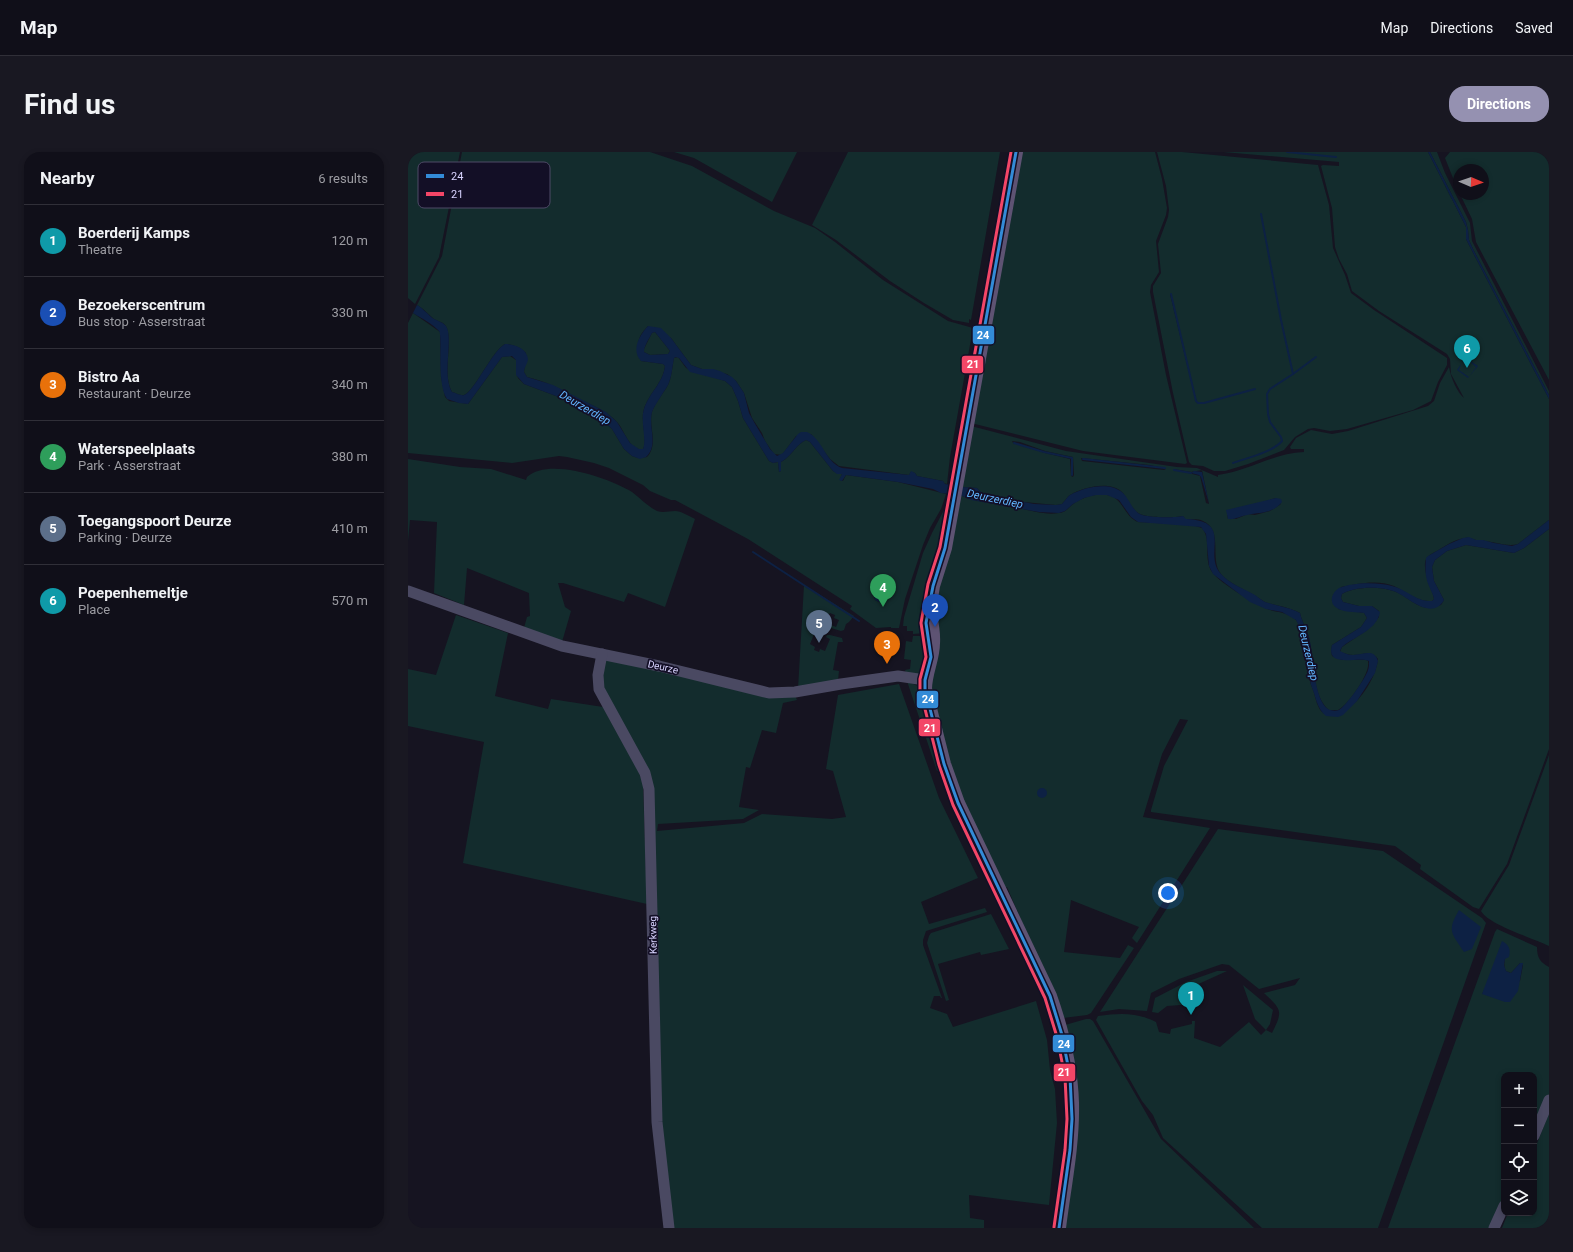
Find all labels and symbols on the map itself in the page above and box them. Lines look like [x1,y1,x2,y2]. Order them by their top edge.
legend [418,162,550,208]
north arrow [1453,164,1489,200]
text: 24 [451,170,463,183]
text: 21 [451,188,463,201]
line badge: 24 [972,325,995,345]
text: 24 [977,329,990,342]
pin: 6 [1454,335,1480,368]
line badge: 21 [961,355,984,374]
text: 21 [967,358,979,371]
water label: Deurzerdiep [557,388,613,428]
water label: Deurzerdiep [966,487,1024,511]
pin: 4 [870,574,896,607]
pin: 2 [922,594,948,627]
pin: 5 [806,610,832,643]
water label: Deurzerdiep [1295,624,1321,682]
pin: 3 [874,631,900,664]
street label: Deurze [647,658,679,676]
line badge: 24 [916,690,939,709]
text: 24 [922,693,935,706]
line badge: 21 [918,718,941,737]
text: 21 [924,722,936,735]
your location [1158,883,1178,903]
street label: Kerkweg [647,916,659,954]
pin: 1 [1178,982,1204,1015]
line badge: 24 [1052,1034,1075,1053]
text: 24 [1058,1038,1071,1051]
line badge: 21 [1053,1063,1076,1082]
text: 21 [1058,1066,1070,1079]

